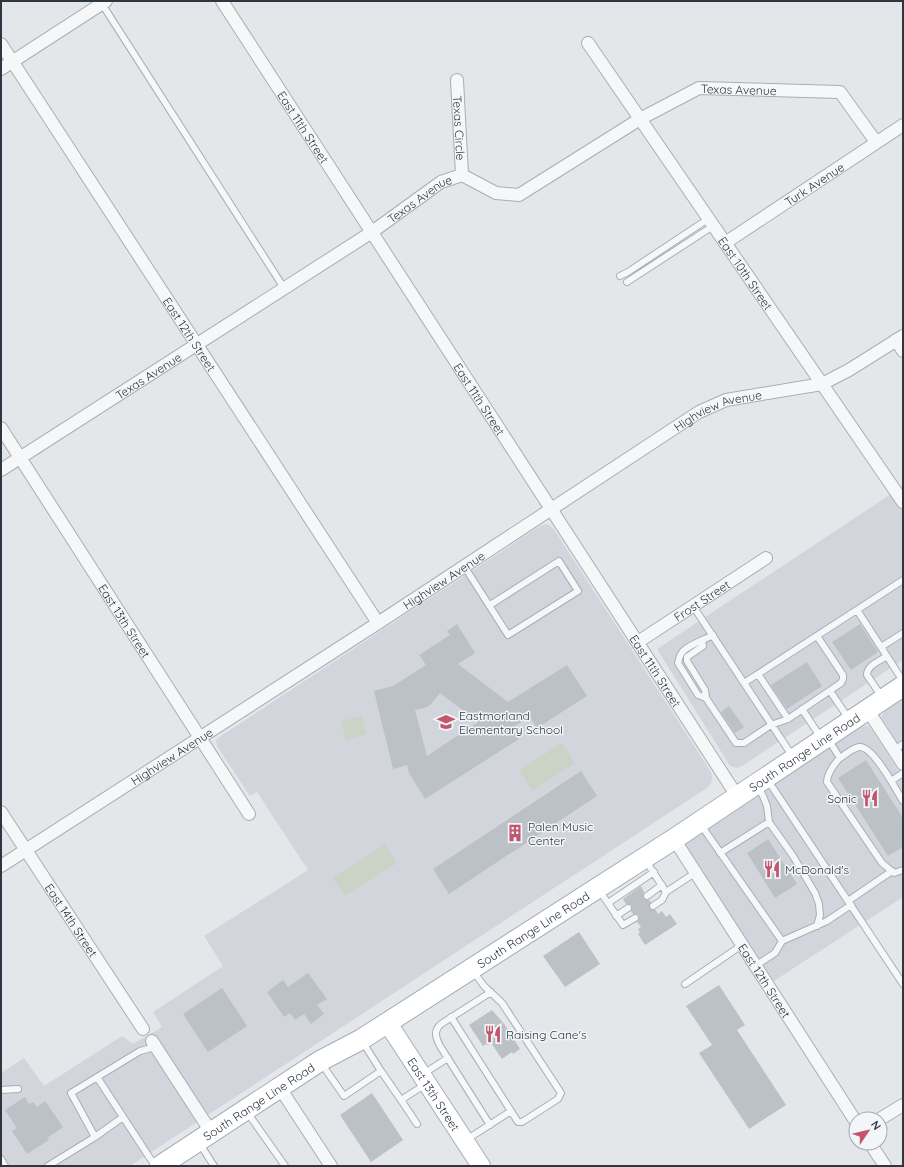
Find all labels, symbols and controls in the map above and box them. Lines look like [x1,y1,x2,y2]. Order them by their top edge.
street label: Texas Avenue [701,81,777,98]
street label: East 11th Street [275,88,332,166]
street label: Texas Circle [450,95,469,161]
street label: Turk Avenue [782,159,847,209]
street label: Texas Avenue [384,171,454,226]
street label: East 10th Street [715,233,776,313]
street label: East 12th Street [160,294,219,374]
street label: Texas Avenue [112,349,184,402]
street label: East 11th Street [451,360,509,438]
street label: Highview Avenue [671,387,763,434]
street label: Highview Avenue [400,548,487,612]
street label: Frost Street [671,576,732,624]
street label: East 13th Street [96,581,154,660]
street label: East 11th Street [627,632,685,710]
place label: Eastmorland Elementary School [459,708,563,737]
street label: South Range Line Road [746,710,863,794]
school or university icon: Eastmorland Elementary School [436,712,456,732]
street label: Highview Avenue [128,724,216,788]
restaurant icon: Sonic [860,788,880,808]
place label: Sonic [827,791,857,806]
place label: Palen Music Center [528,819,593,848]
building icon: Palen Music Center [505,823,525,843]
restaurant icon: McDonald's [762,859,782,879]
place label: McDonald's [785,862,850,877]
street label: East 14th Street [42,880,101,959]
street label: South Range Line Road [474,888,592,971]
street label: East 12th Street [736,940,794,1020]
restaurant icon: Raising Cane's [483,1024,503,1044]
place label: Raising Cane's [506,1027,587,1042]
street label: East 13th Street [405,1054,463,1134]
street label: South Range Line Road [200,1059,317,1143]
north arrow [848,1111,888,1151]
text: N [868,1118,884,1133]

